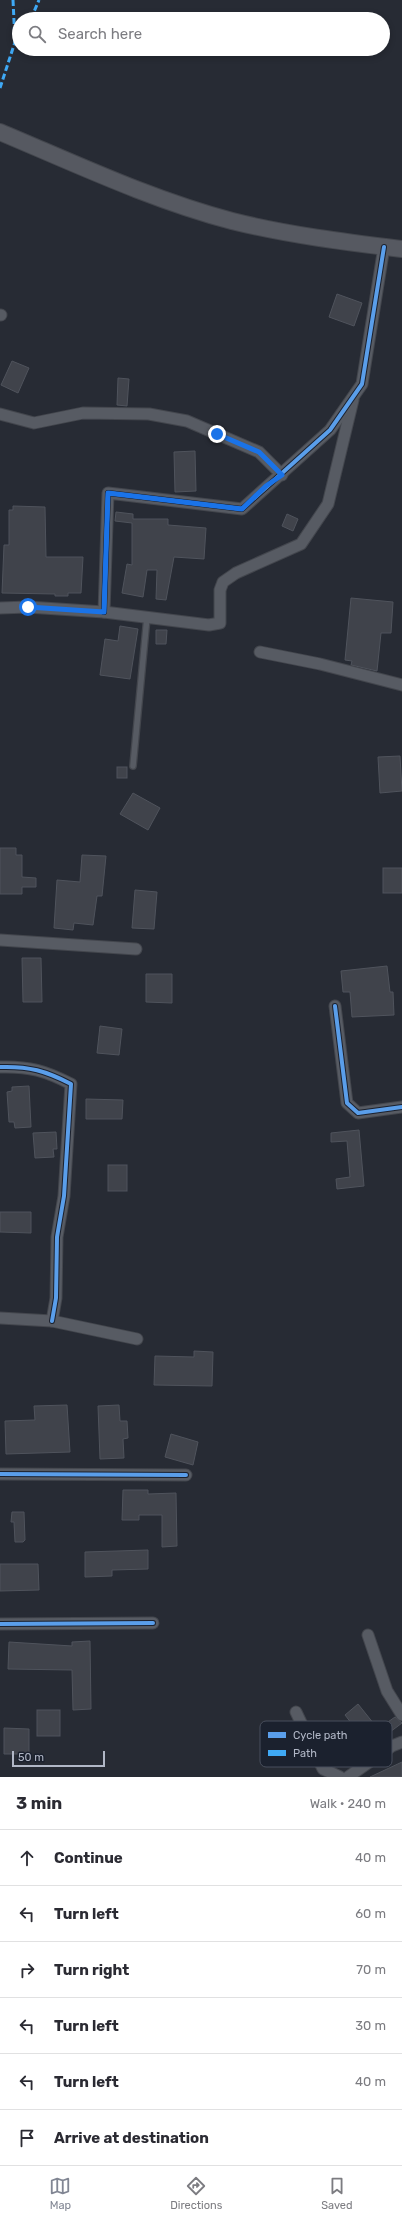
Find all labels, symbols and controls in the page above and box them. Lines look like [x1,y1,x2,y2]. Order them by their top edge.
search box [12,12,390,56]
icon: search [26,23,48,45]
text: Search here [58,25,142,43]
route end [208,425,226,443]
route start [19,598,37,616]
legend [260,1721,392,1767]
text: Cycle path [293,1729,347,1742]
text: Path [293,1747,317,1760]
scale bar [12,1749,105,1768]
text: 50 m [18,1751,44,1764]
text: 3 min [16,1793,62,1813]
text: Walk · 240 m [310,1796,386,1811]
icon: ahead [16,1847,38,1869]
text: Continue [54,1849,123,1867]
text: 40 m [355,1850,386,1865]
icon: left [16,1903,38,1925]
text: Turn left [54,1905,119,1923]
text: 60 m [355,1906,386,1921]
icon: right [16,1959,38,1981]
text: Turn right [54,1961,129,1979]
text: 70 m [356,1962,386,1977]
icon: left [16,2015,38,2037]
text: Turn left [54,2017,119,2035]
text: 30 m [355,2018,386,2033]
icon: left [16,2071,38,2093]
text: Turn left [54,2073,119,2091]
text: 40 m [355,2074,386,2089]
icon: arrive [16,2127,38,2149]
text: Arrive at destination [54,2129,209,2147]
tab: Map [49,2175,71,2212]
tab: Directions [170,2175,222,2212]
tab: Saved [321,2175,353,2212]

